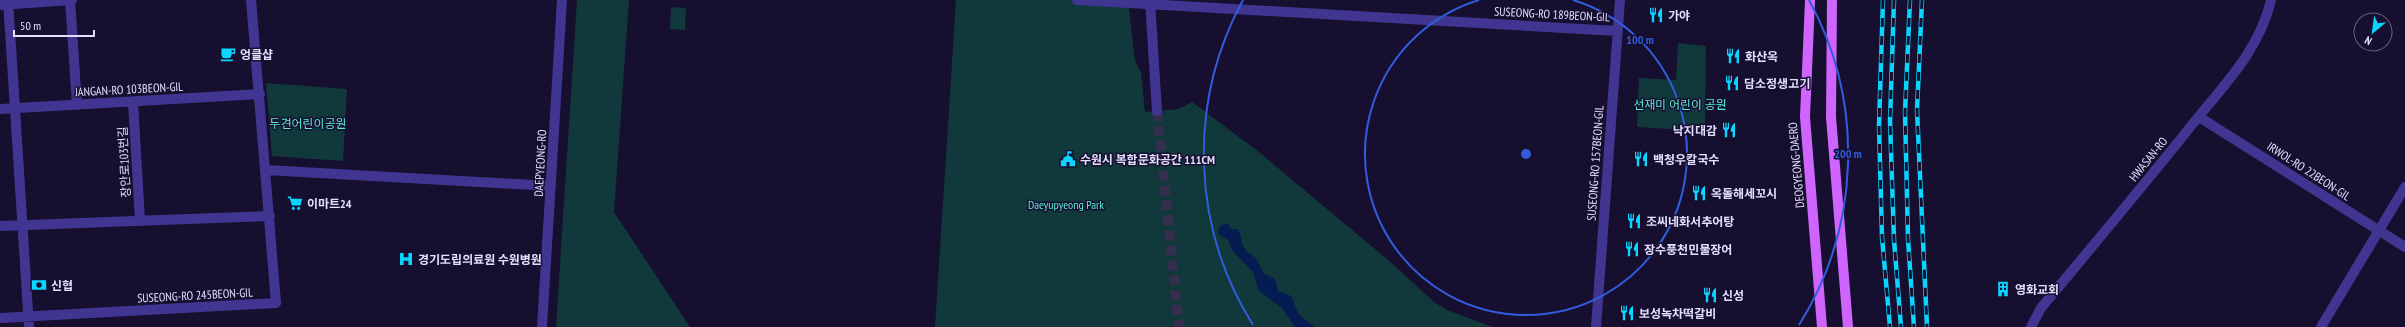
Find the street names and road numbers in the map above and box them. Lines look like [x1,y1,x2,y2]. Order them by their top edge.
street label: SUSEONG-RO 189BEON-GIL [1494,3,1610,25]
street label: JANGAN-RO 103BEON-GIL [74,79,183,99]
street label: SUSEONG-RO 157BEON-GIL [1583,105,1607,221]
street label: DEOGYEONG-DAERO [1785,121,1807,208]
street label: 장안로103번길 [115,126,133,198]
street label: DAEPYEONG-RO [531,129,549,197]
street label: HWASAN-RO [2126,134,2171,184]
street label: IRWOL-RO 22BEON-GIL [2264,138,2354,204]
street label: SUSEONG-RO 245BEON-GIL [137,284,253,306]

